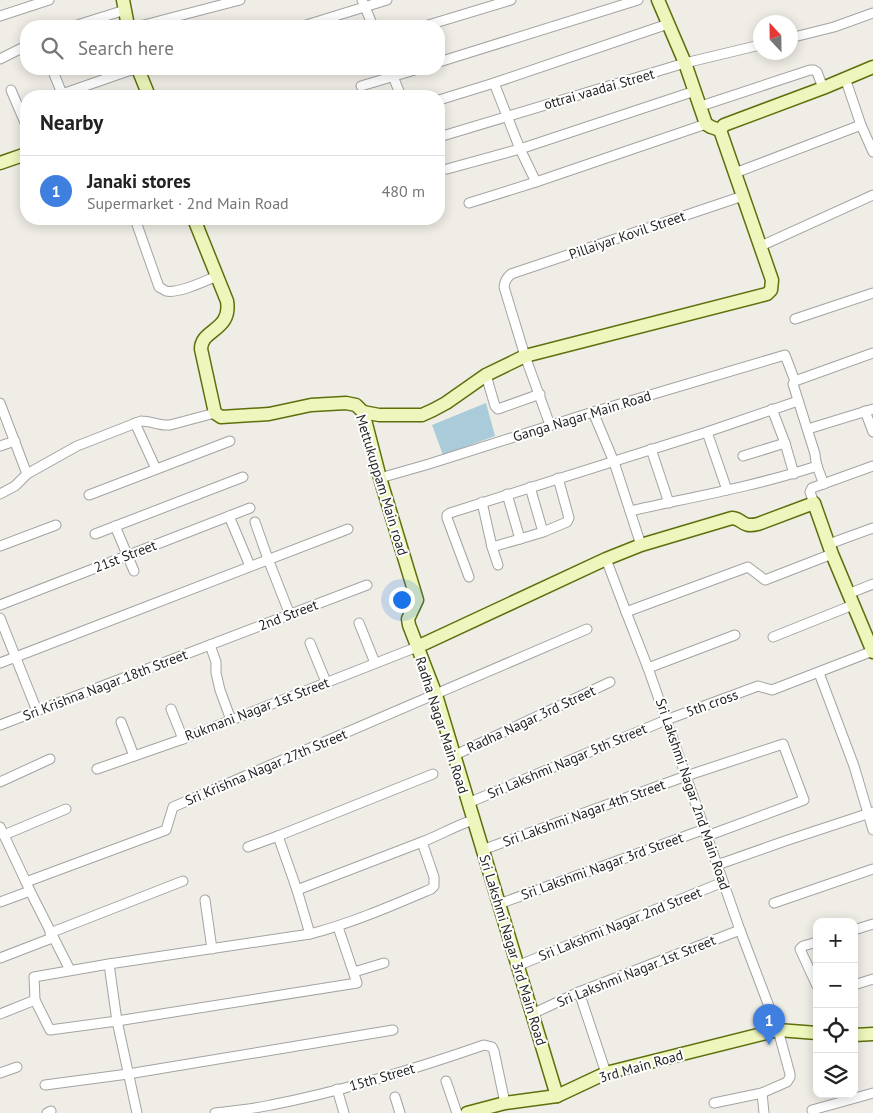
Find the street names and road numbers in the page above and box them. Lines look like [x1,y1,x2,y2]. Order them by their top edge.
street label: ottrai vaadai Street [542,65,657,113]
street label: Pillaiyar Kovil Street [567,207,688,263]
street label: Ganga Nagar Main Road [511,386,653,446]
street label: Mettukuppam Main road [352,412,412,558]
street label: 21st Street [91,536,159,576]
street label: 2nd Street [256,595,321,635]
street label: Sri Krishna Nagar 18th Street [20,645,190,725]
street label: Radha Nagar Main Road [411,654,473,796]
street label: Rukmani Nagar 1st Street [182,673,332,745]
street label: Radha Nagar 3rd Street [464,681,598,757]
street label: 5th cross [683,685,741,721]
street label: Sri Lakshmi Nagar 2nd Main Road [652,696,734,892]
street label: Sri Lakshmi Nagar 5th Street [485,719,650,803]
street label: Sri Krishna Nagar 27th Street [182,725,350,809]
street label: Sri Lakshmi Nagar 4th Street [500,775,668,851]
street label: Sri Lakshmi Nagar 3rd Street [518,828,686,904]
street label: Sri Lakshmi Nagar 3rd Main Road [475,852,551,1048]
street label: Sri Lakshmi Nagar 2nd Street [536,883,704,965]
street label: Sri Lakshmi Nagar 1st Street [554,931,718,1011]
street label: 3rd Main Road [597,1045,685,1087]
street label: 15th Street [347,1059,417,1095]

